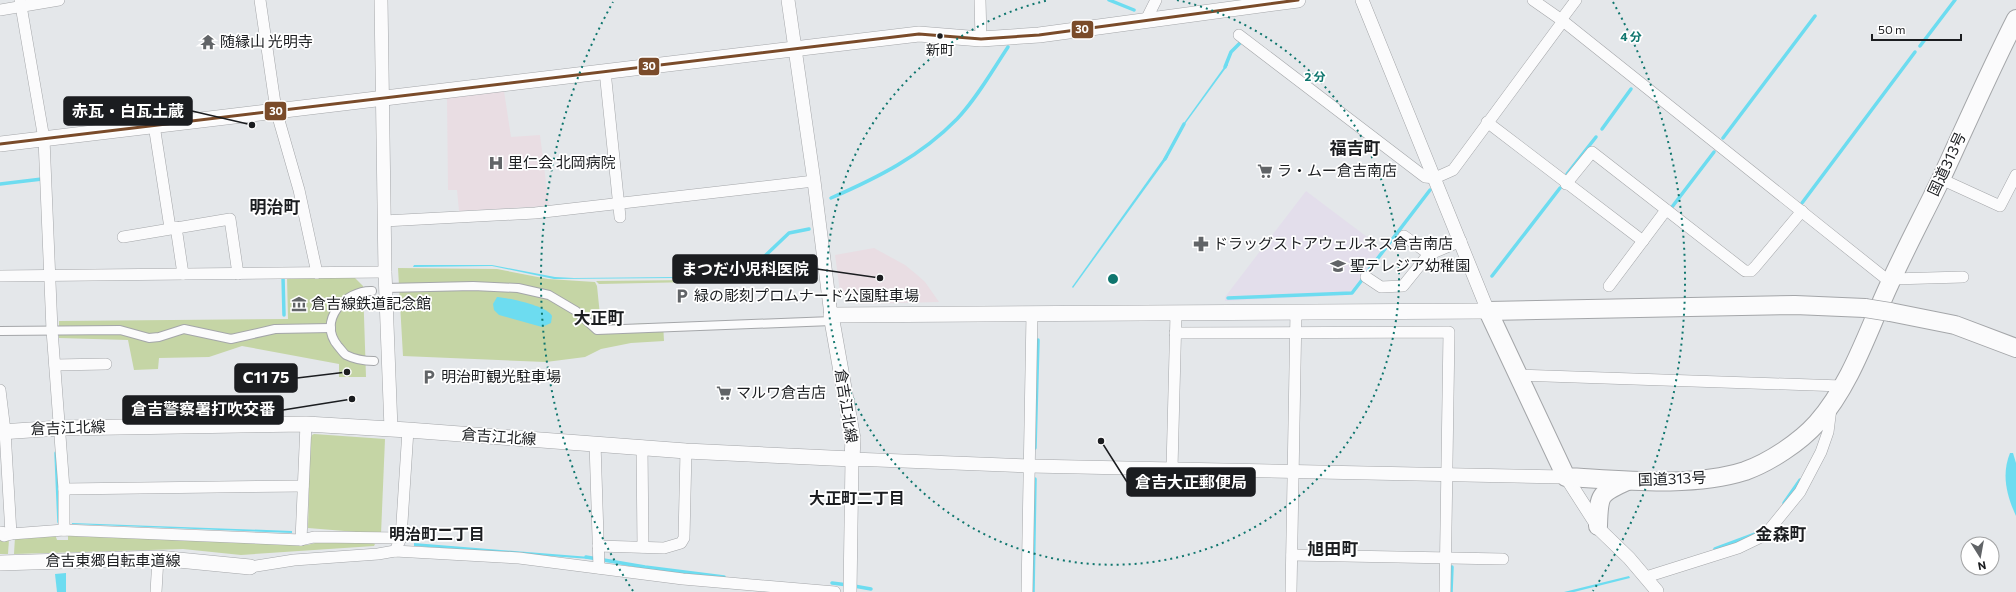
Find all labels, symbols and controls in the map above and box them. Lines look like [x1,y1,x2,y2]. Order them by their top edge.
scale bar [1872,16,1961,42]
line badge: 30 [1071,20,1094,39]
text: 30 [1075,22,1089,35]
text: 50 m [1878,22,1906,36]
text: 4 分 [1620,29,1642,43]
marker: 新町 [935,31,945,41]
place label: 随縁山 光明寺 [220,32,313,50]
temple icon: 随縁山 光明寺 [199,33,217,51]
place label: 新町 [926,41,954,58]
line badge: 30 [638,57,660,76]
text: 30 [642,59,656,72]
text: 2 分 [1304,69,1326,83]
callout: 赤瓦・白瓦土蔵 [64,97,192,125]
text: 赤瓦・白瓦土蔵 [72,101,184,120]
line badge: 30 [264,101,287,121]
text: 30 [269,104,283,117]
street label: 国道313号 [1923,129,1969,198]
district label: 福吉町 [1330,137,1381,158]
place label: 里仁会 北岡病院 [508,153,616,171]
hospital icon: 里仁会 北岡病院 [487,154,505,172]
place label: ラ・ムー倉吉南店 [1277,161,1397,179]
supermarket icon: ラ・ムー倉吉南店 [1256,162,1274,180]
district label: 明治町 [250,196,301,217]
place label: ドラッグストアウェルネス倉吉南店 [1213,234,1453,252]
pharmacy icon: ドラッグストアウェルネス倉吉南店 [1192,235,1210,253]
callout: まつだ小児科医院 [673,255,817,283]
place label: 聖テレジア幼稚園 [1350,256,1470,274]
school or university icon: 聖テレジア幼稚園 [1329,257,1347,275]
text: まつだ小児科医院 [681,259,809,278]
centre of rings [1106,272,1120,286]
place label: 緑の彫刻プロムナード公園駐車場 [694,286,919,304]
parking icon: 緑の彫刻プロムナード公園駐車場 [673,287,691,305]
place label: 倉吉線鉄道記念館 [311,294,431,312]
museum icon: 倉吉線鉄道記念館 [290,295,308,313]
district label: 大正町 [574,307,625,328]
callout: C11 75 [235,364,297,392]
text: C11 75 [243,367,289,386]
place label: 明治町観光駐車場 [441,367,561,385]
street label: 倉吉江北線 [832,367,862,444]
parking icon: 明治町観光駐車場 [420,368,438,386]
place label: マルワ倉吉店 [736,383,826,401]
supermarket icon: マルワ倉吉店 [715,384,733,402]
callout: 倉吉警察署打吹交番 [123,396,283,424]
text: 倉吉警察署打吹交番 [131,399,275,418]
street label: 倉吉江北線 [30,417,106,437]
street label: 倉吉江北線 [461,424,537,448]
callout: 倉吉大正郵便局 [1127,468,1255,496]
street label: 国道313号 [1637,468,1707,488]
text: 倉吉大正郵便局 [1135,472,1247,491]
district label: 大正町二丁目 [809,488,905,507]
district label: 金森町 [1756,523,1807,544]
district label: 明治町二丁目 [389,524,485,543]
north arrow [1960,536,2000,576]
district label: 旭田町 [1308,538,1359,559]
street label: 倉吉東郷自転車道線 [45,551,181,569]
text: N [1977,559,1987,573]

